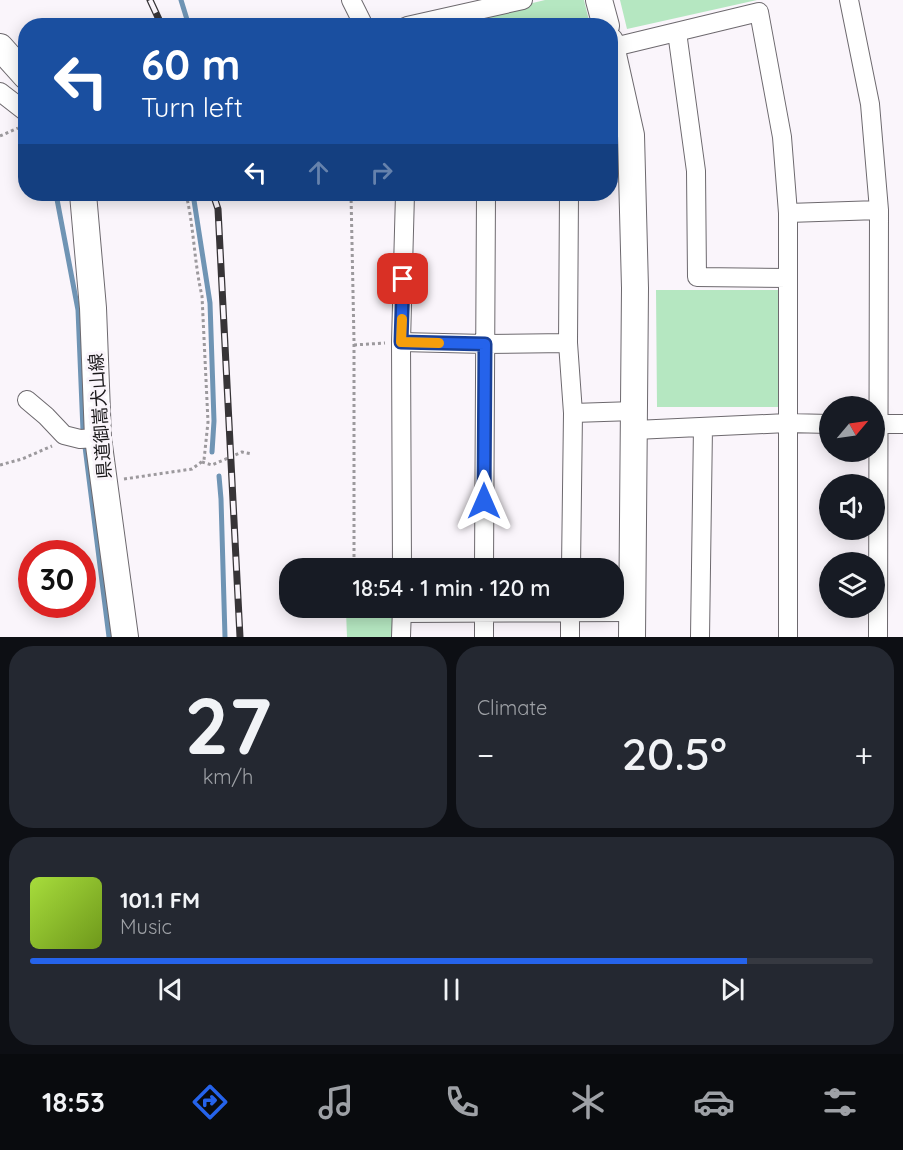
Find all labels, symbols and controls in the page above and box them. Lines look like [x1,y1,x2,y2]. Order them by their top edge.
text: 60 m [141,38,241,91]
icon: left [42,42,120,120]
text: Turn left [141,90,243,124]
icon: left [239,156,272,189]
icon: ahead [302,156,335,189]
icon: right [365,156,398,189]
pin [377,253,428,304]
icon: arrive [386,262,419,295]
street label: 県道御嵩犬山線 [84,352,116,480]
north arrow [819,396,885,462]
map controls [819,396,885,618]
position arrow [452,469,516,533]
button: sound [819,474,885,540]
speed limit sign: 30 [18,540,96,618]
button: layers [819,552,885,618]
text: 18:54 · 1 min · 120 m [353,574,550,602]
text: 27 [184,676,272,774]
text: Climate [477,695,547,720]
text: 20.5° [622,725,727,781]
text: − [477,734,494,775]
text: + [854,734,873,775]
text: km/h [203,764,253,789]
text: 101.1 FM [120,886,200,914]
text: Music [120,914,172,939]
icon: previous [154,973,187,1006]
icon: pause [435,973,468,1006]
icon: next [716,973,749,1006]
icon: directions [189,1081,231,1123]
icon: music [315,1081,357,1123]
icon: phone [441,1081,483,1123]
icon: climate [567,1081,609,1123]
icon: car [693,1081,735,1123]
icon: filters [819,1081,861,1123]
text: 18:53 [42,1085,105,1119]

